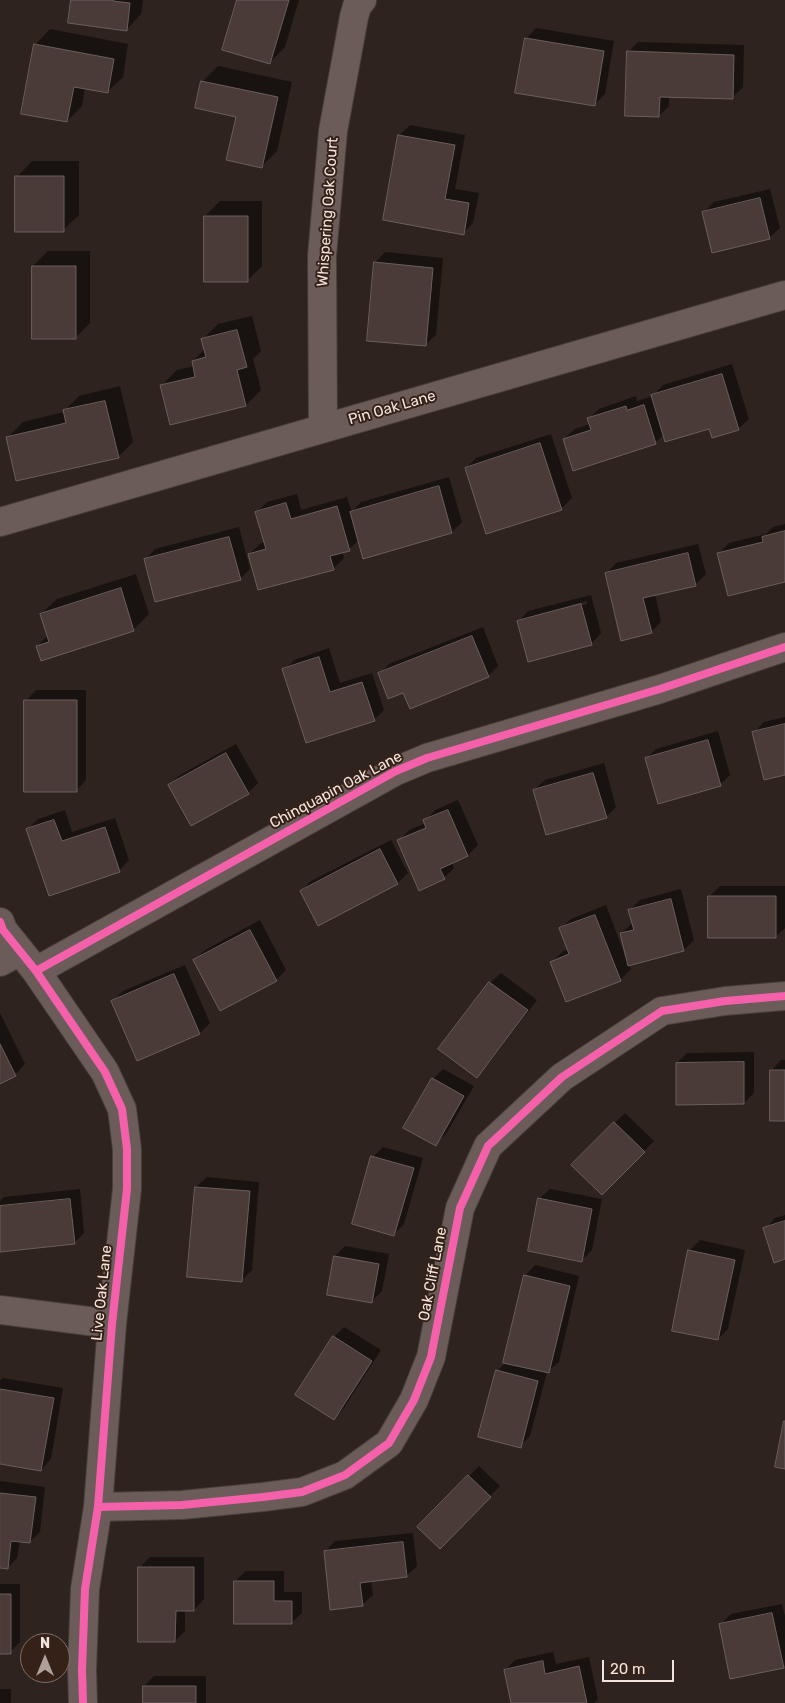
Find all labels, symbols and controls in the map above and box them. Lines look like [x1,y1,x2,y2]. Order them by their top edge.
street label: Whispering Oak Court [314,137,342,287]
street label: Pin Oak Lane [346,387,438,429]
street label: Chinquapin Oak Lane [267,747,405,833]
street label: Oak Cliff Lane [415,1225,451,1323]
street label: Live Oak Lane [88,1244,116,1342]
north arrow [20,1633,70,1683]
text: N [40,1635,50,1652]
scale bar [605,1650,678,1682]
text: 20 m [610,1660,645,1678]

